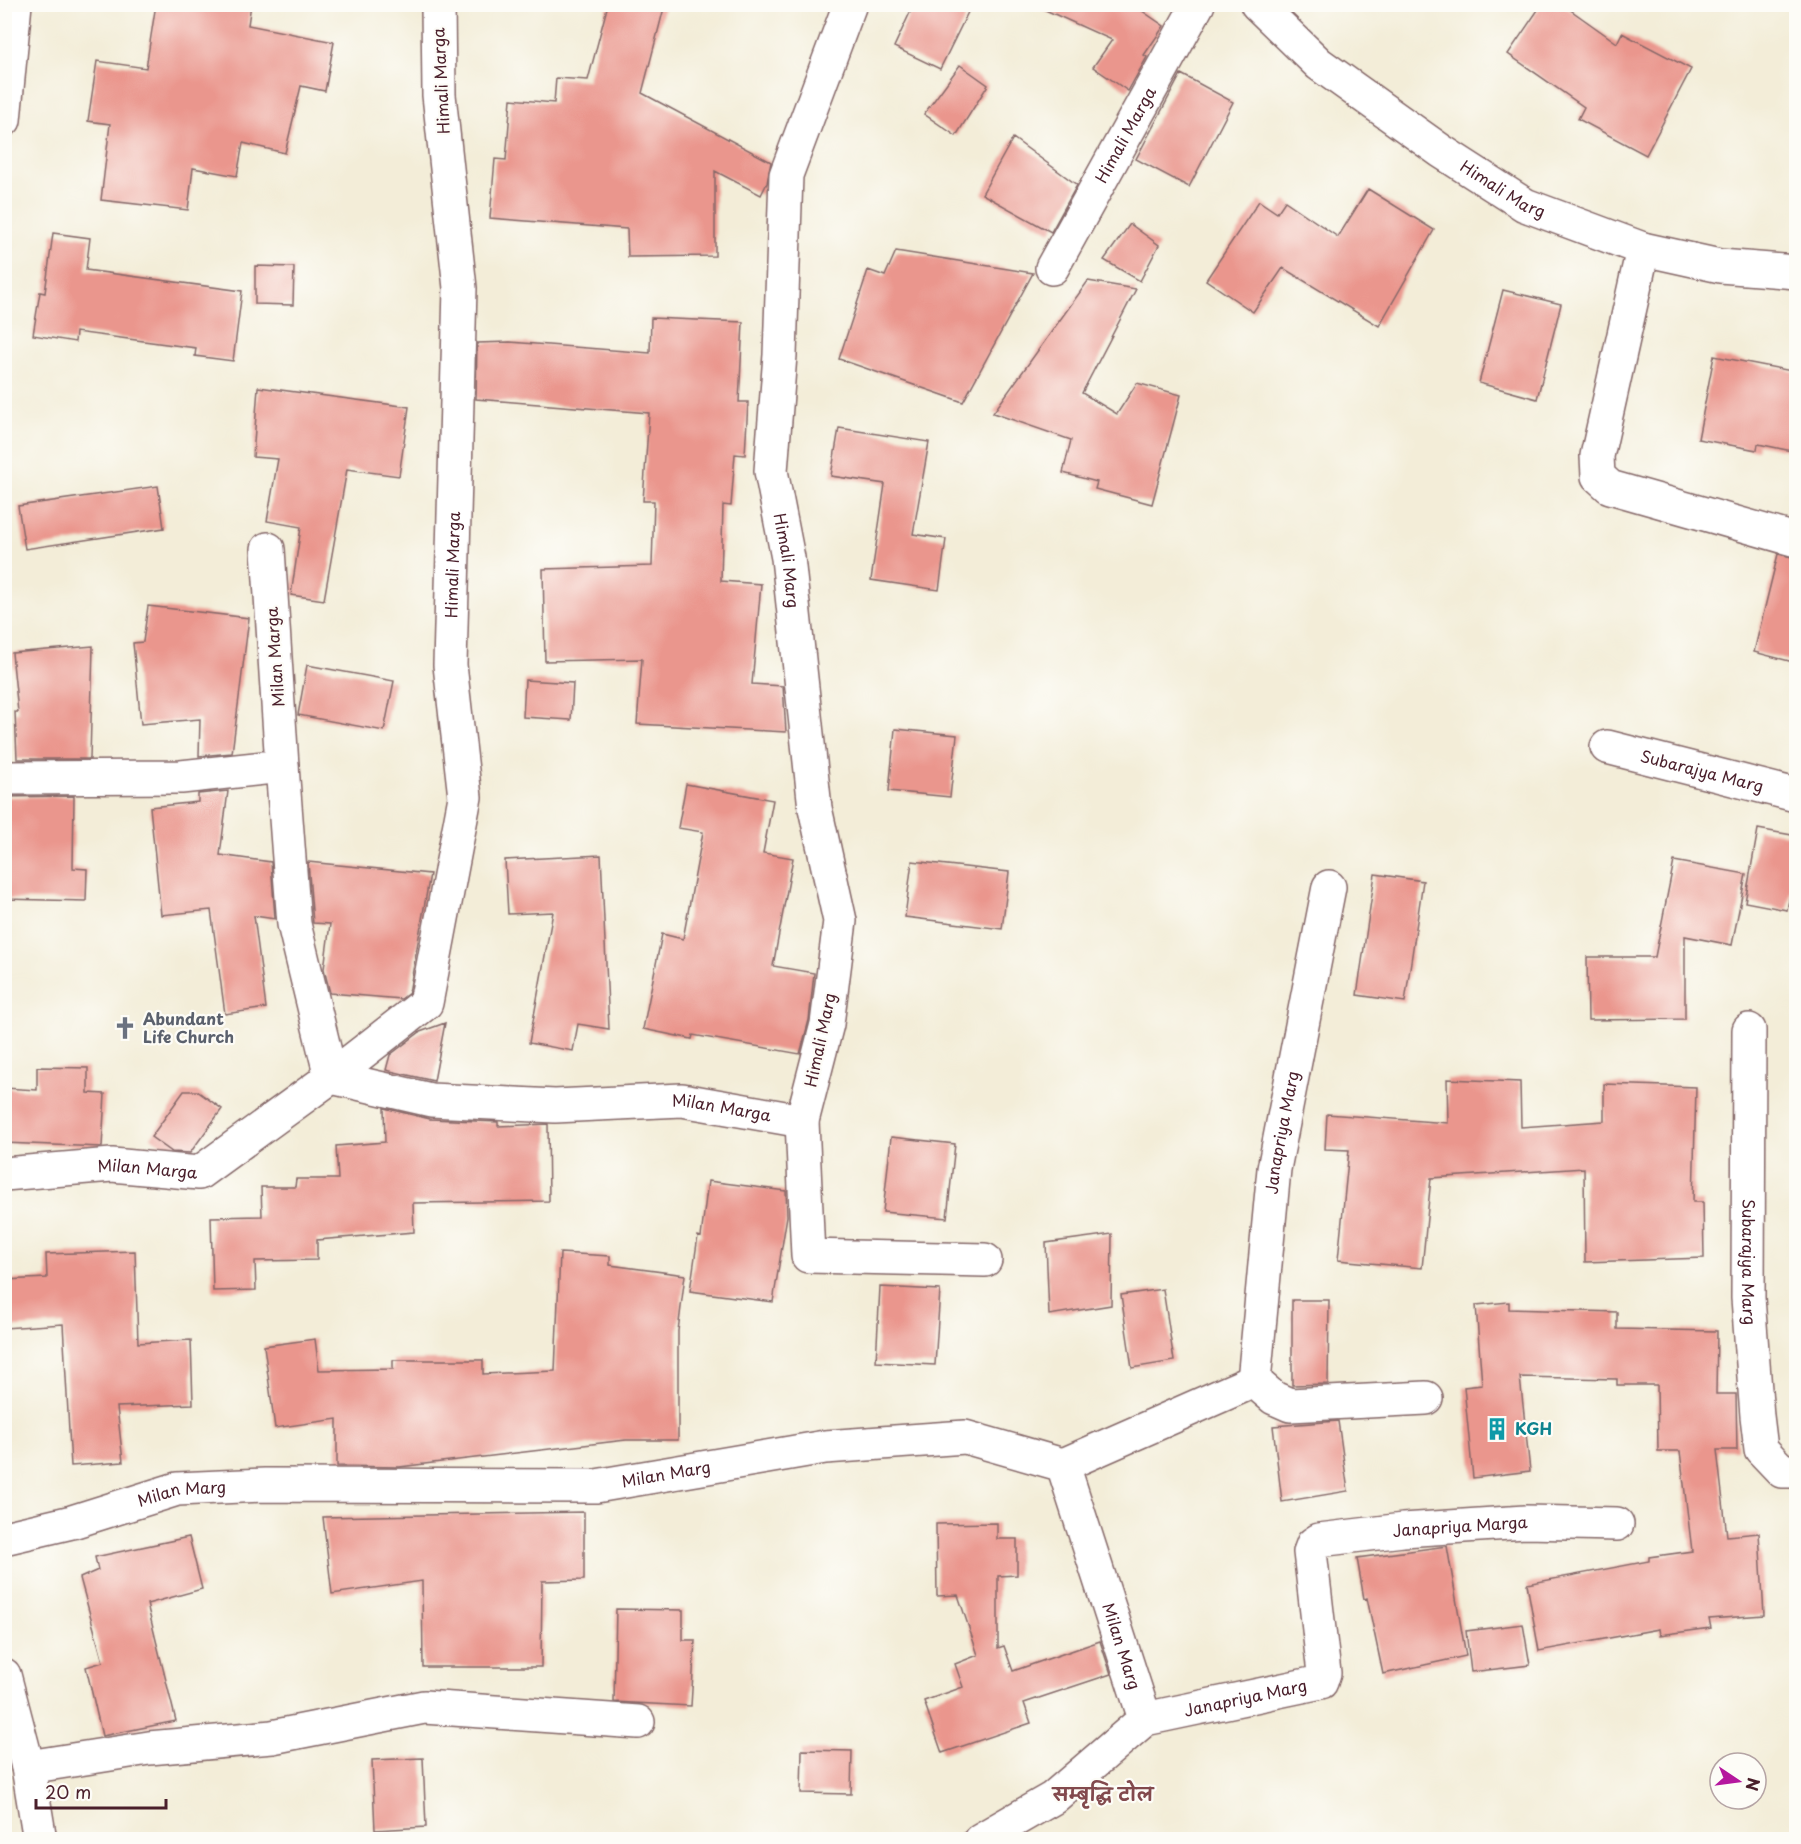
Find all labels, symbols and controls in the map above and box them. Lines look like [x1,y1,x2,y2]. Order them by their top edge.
street label: Himali Marga [425,27,455,135]
street label: Himali Marga [1088,82,1161,187]
street label: Himali Marg [1456,154,1549,223]
street label: Himali Marga [438,511,465,618]
street label: Himali Marg [768,511,806,609]
street label: Milan Marga [258,606,289,708]
street label: Subarajya Marg [1638,743,1766,797]
street label: Himali Marg [797,990,841,1089]
place label: Abundant Life Church [143,1006,234,1048]
church icon: Abundant Life Church [112,1015,138,1041]
street label: Janapriya Marg [1259,1069,1304,1195]
street label: Milan Marga [671,1087,774,1127]
street label: Milan Marga [96,1152,199,1184]
street label: Subarajya Marg [1737,1199,1763,1326]
building icon: KGH [1484,1416,1510,1442]
place label: KGH [1515,1416,1552,1440]
street label: Milan Marg [619,1454,712,1492]
street label: Milan Marg [134,1474,227,1512]
street label: Janapriya Marga [1391,1509,1528,1542]
street label: Milan Marg [1097,1599,1148,1692]
street label: Janapriya Marg [1182,1672,1309,1722]
north arrow [1708,1751,1768,1811]
scale bar [36,1772,166,1810]
text: N [1740,1776,1767,1793]
text: 20 m [45,1778,91,1805]
district label: सम्बृद्धि टोल [1051,1780,1155,1809]

